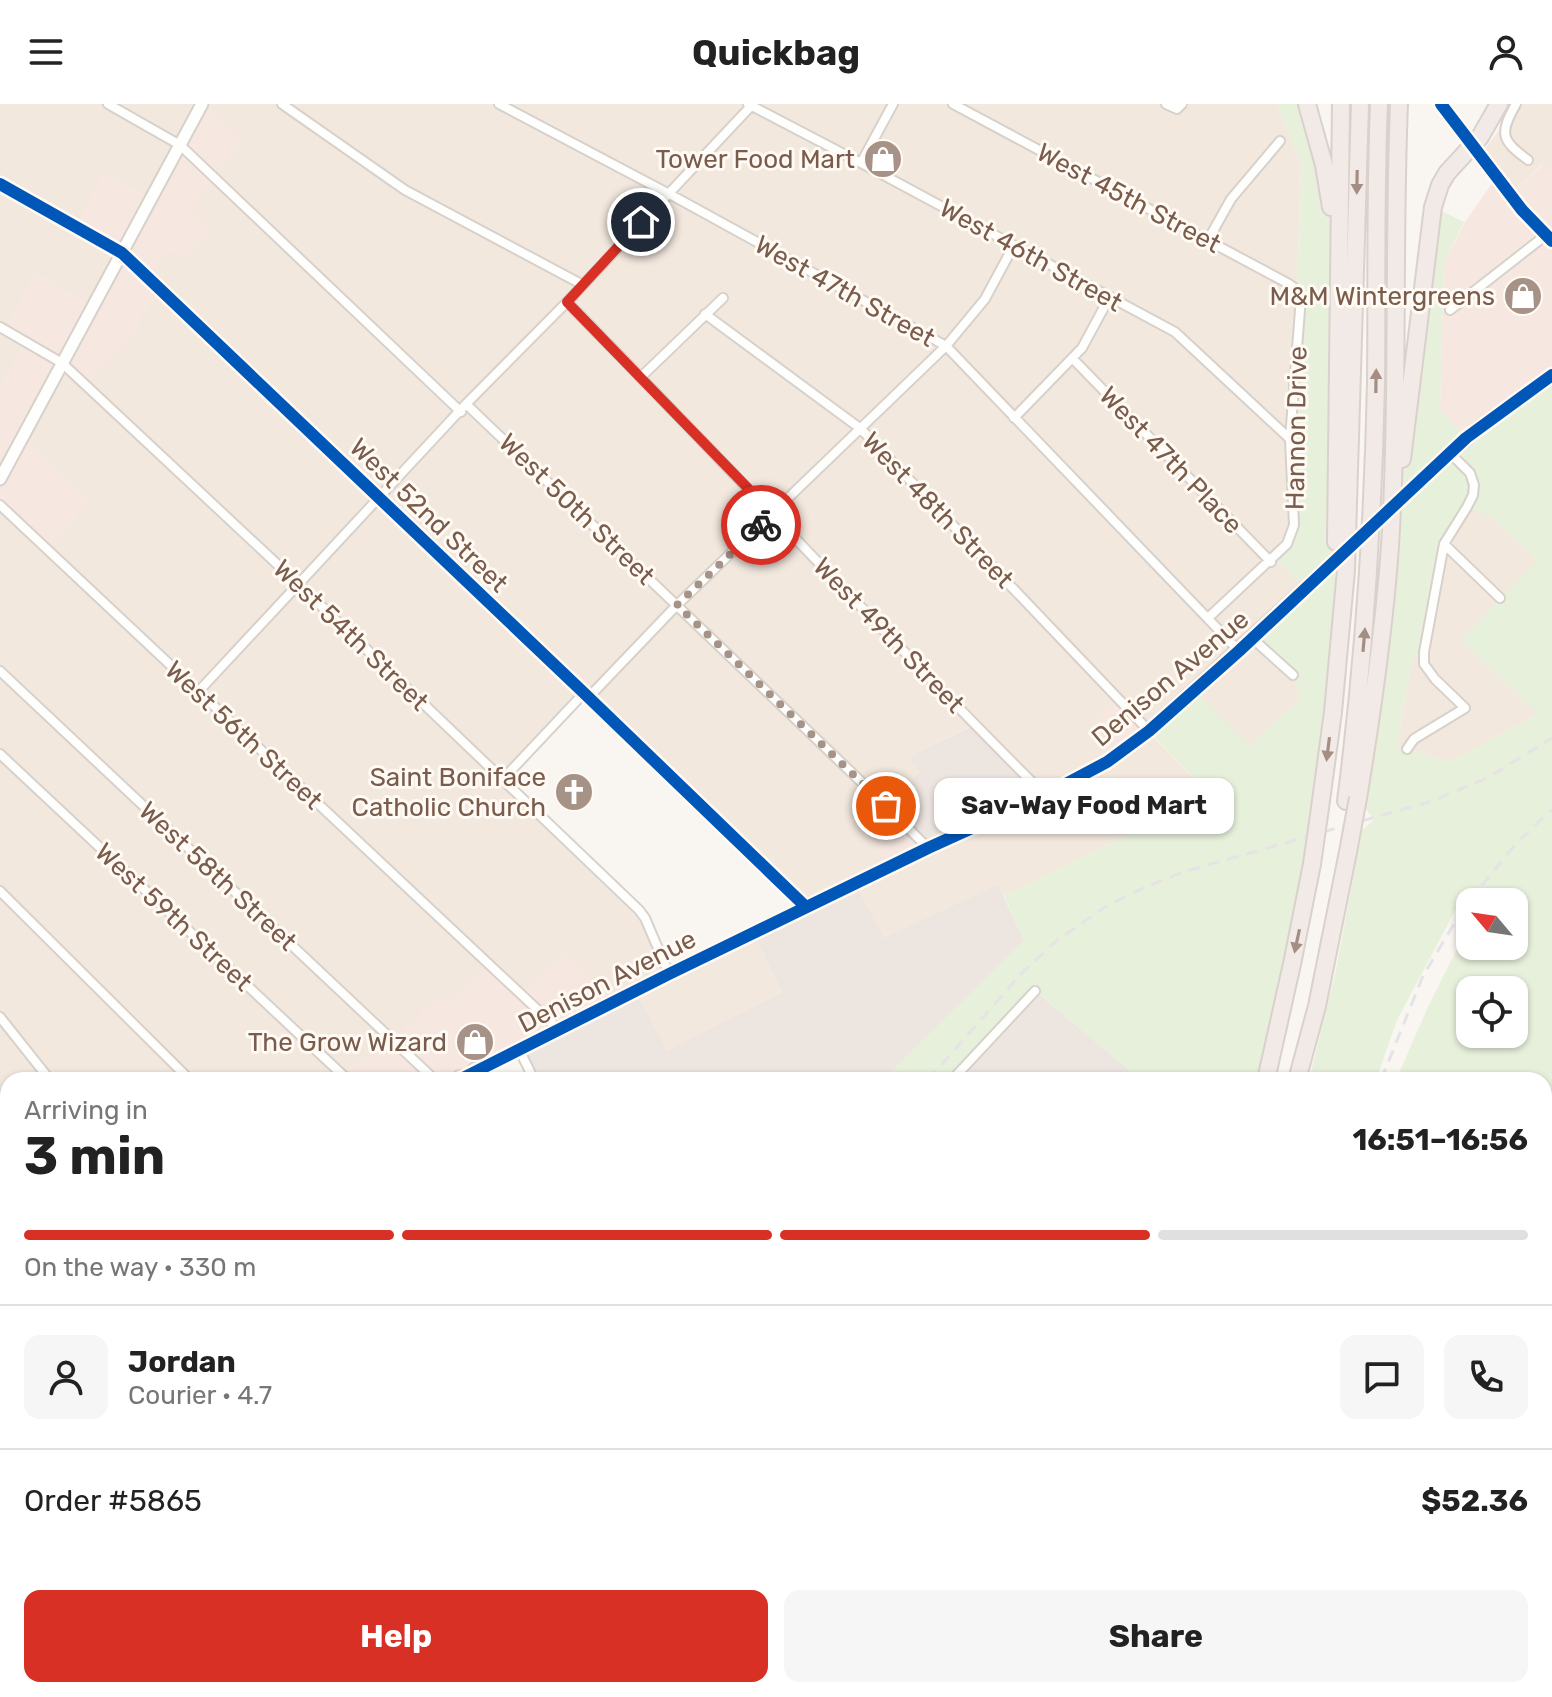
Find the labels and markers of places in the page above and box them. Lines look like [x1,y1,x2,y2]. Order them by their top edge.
shop icon: Tower Food Mart [862,138,904,180]
place label: Tower Food Mart [656,144,855,175]
pin [607,188,675,256]
shop icon: M&M Wintergreens [1502,275,1544,317]
place label: M&M Wintergreens [1269,281,1495,312]
place label: Saint Boniface Catholic Church [352,762,546,823]
church icon: Saint Boniface Catholic Church [553,771,595,813]
pin [852,772,920,840]
callout: Sav-Way Food Mart [934,778,1234,834]
shop icon: The Grow Wizard [454,1021,496,1063]
place label: The Grow Wizard [248,1027,447,1058]

